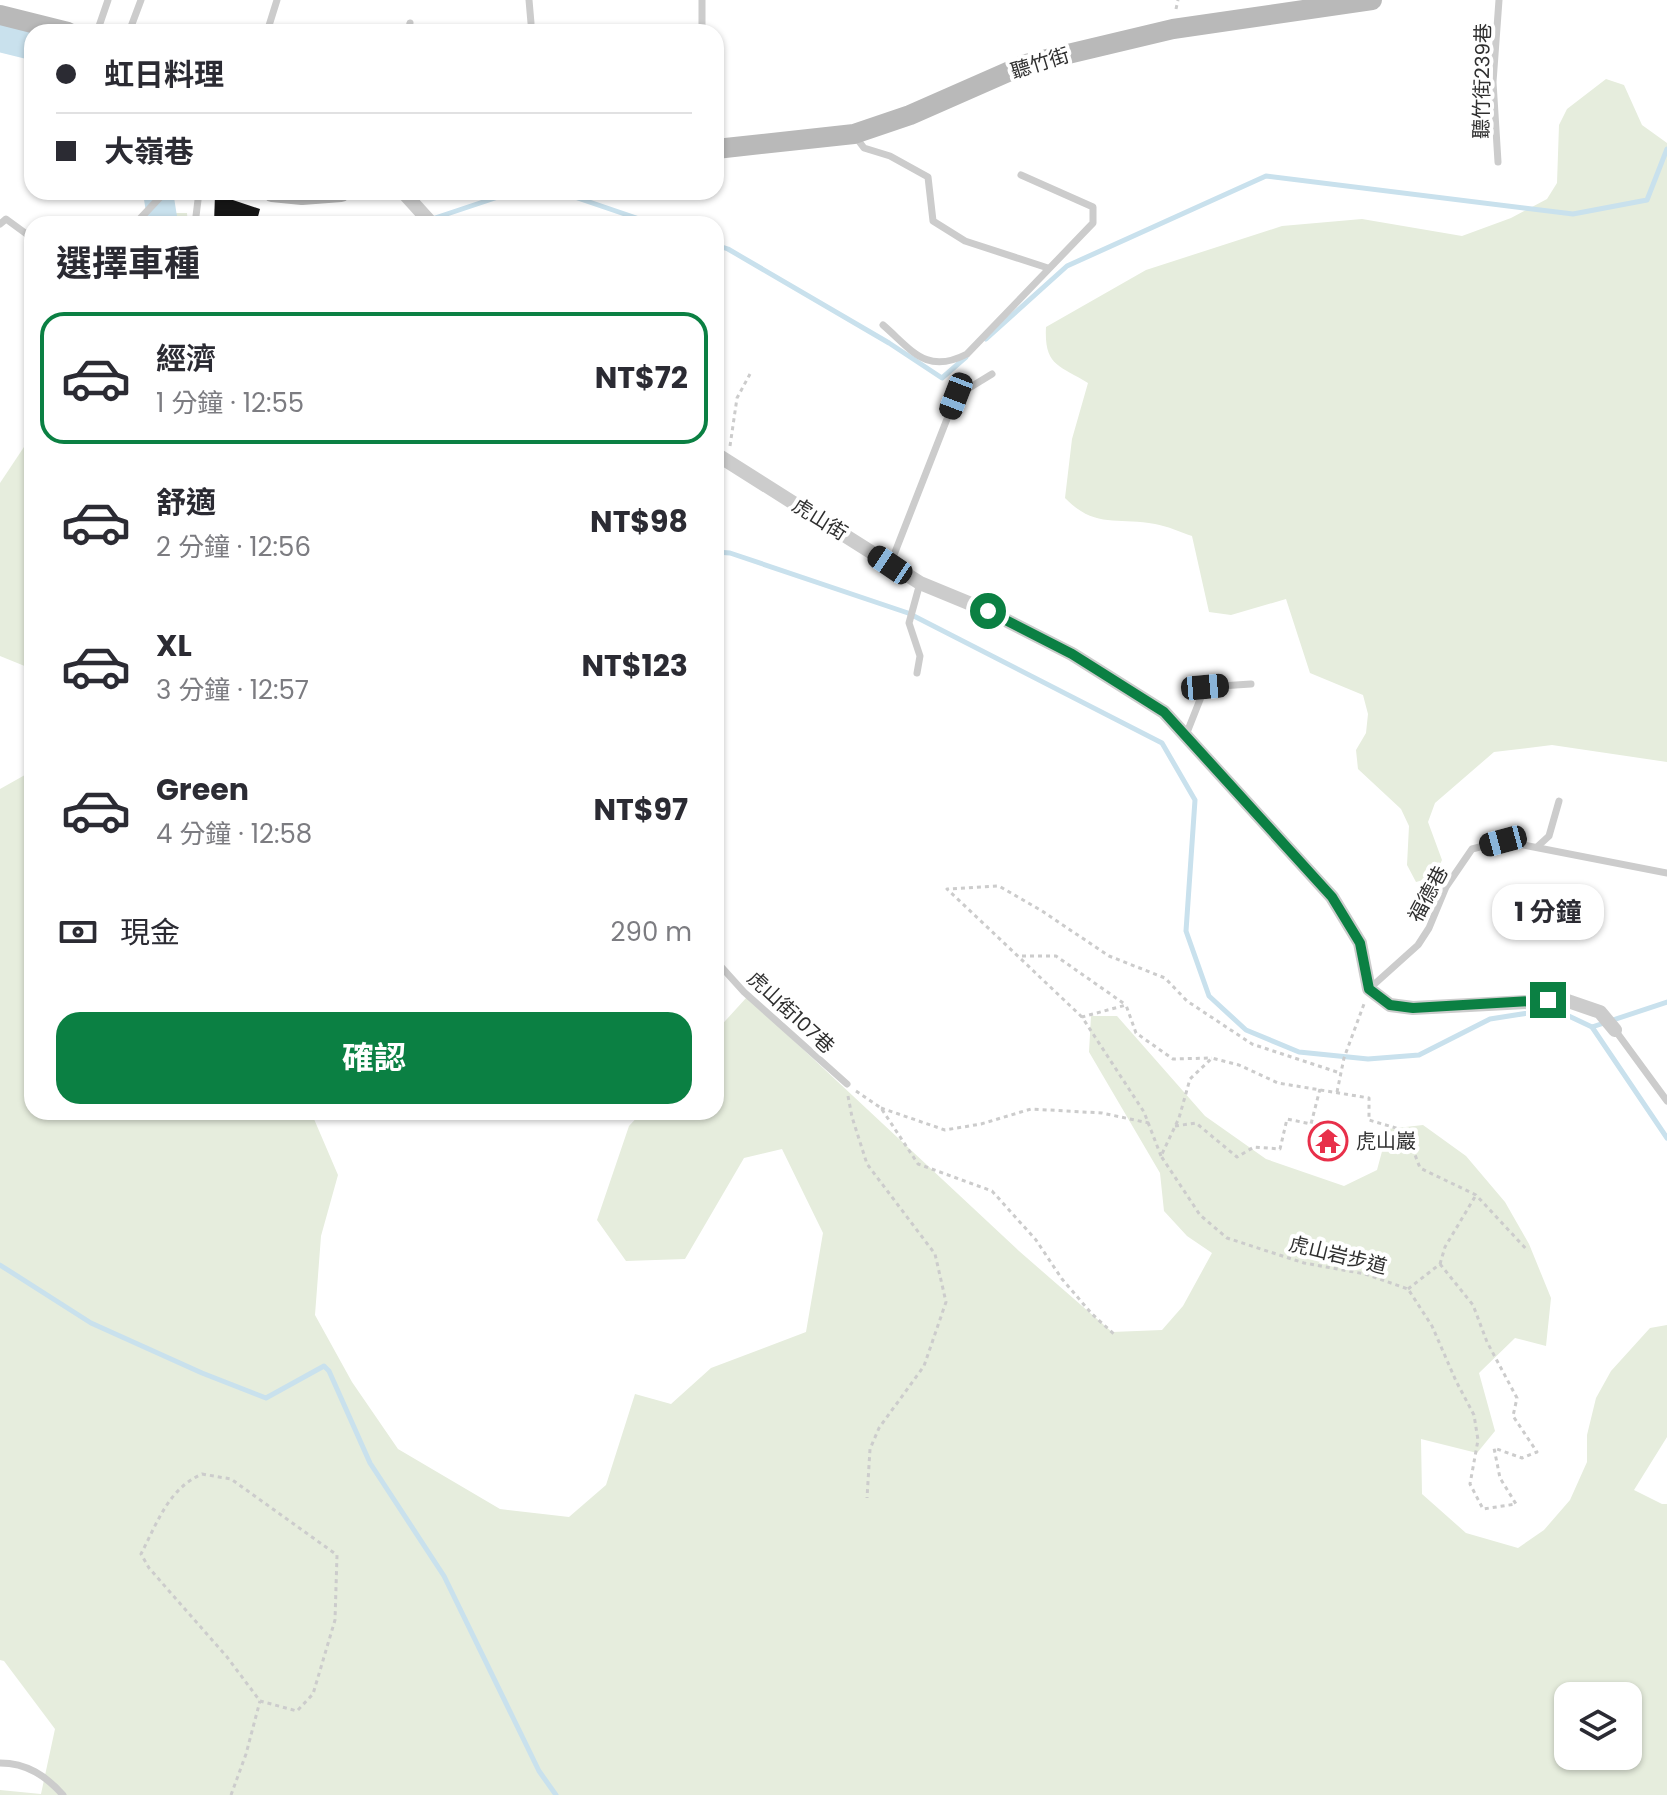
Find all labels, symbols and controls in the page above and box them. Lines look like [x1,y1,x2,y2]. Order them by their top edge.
street label: 聽竹街239巷 [1467,23,1497,139]
street label: 聽竹街 [1007,41,1073,85]
text: 虹日料理 [104,53,224,96]
text: 大嶺巷 [104,130,194,173]
text: 選擇車種 [56,238,200,289]
text: 經濟 [156,337,216,380]
icon: car [60,342,132,414]
text: NT$72 [595,356,688,399]
car [936,369,976,423]
text: 1 分鐘 · 12:55 [156,385,304,421]
text: 舒適 [156,481,216,524]
icon: car [60,486,132,558]
street label: 虎山街 [787,491,853,547]
text: NT$98 [590,500,688,543]
text: 2 分鐘 · 12:56 [156,529,311,565]
car [863,542,917,588]
route start [970,593,1006,629]
text: XL [156,624,192,667]
icon: car [60,630,132,702]
text: NT$123 [581,644,688,687]
text: 3 分鐘 · 12:57 [156,672,309,708]
car [1180,673,1230,701]
text: Green [156,768,249,811]
icon: car [60,774,132,846]
text: NT$97 [593,788,688,831]
text: 4 分鐘 · 12:58 [156,816,312,852]
car [1477,823,1529,859]
street label: 福德巷 [1402,861,1454,927]
callout: 1 分鐘 [1492,884,1604,940]
text: 1 分鐘 [1514,894,1582,930]
icon: cash [56,910,100,954]
text: 現金 [120,911,180,954]
text: 290 m [611,914,692,950]
street label: 虎山街107巷 [741,964,841,1060]
route end [1530,982,1566,1018]
button: 確認 [56,1012,692,1104]
temple icon: 虎山巖 [1307,1120,1349,1162]
place label: 虎山巖 [1356,1127,1416,1155]
street label: 虎山岩步道 [1286,1229,1390,1281]
map controls [1554,1682,1642,1770]
button: layers [1554,1682,1642,1770]

